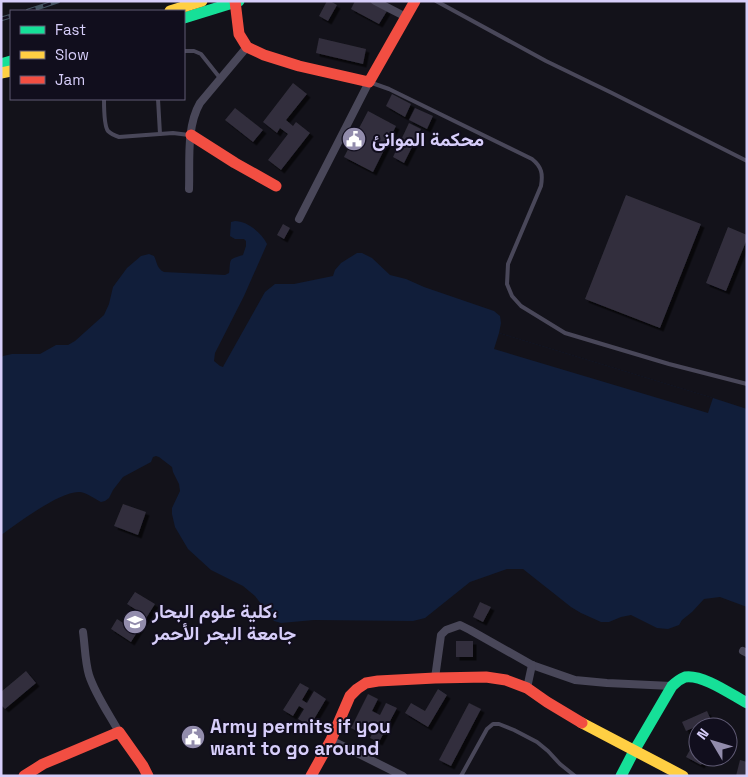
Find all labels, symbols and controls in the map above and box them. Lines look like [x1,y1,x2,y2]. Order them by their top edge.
legend [10,10,185,100]
text: Fast [55,20,86,39]
text: Slow [55,45,89,64]
text: Jam [55,70,85,89]
public building icon: محكمة الموانئ [341,126,367,152]
place label: محكمة الموانئ [372,127,484,152]
place label: كلية علوم البحار، جامعة البحر الأحمر [151,599,296,646]
school or university icon: كلية علوم البحار، جامعة البحر الأحمر [122,609,148,635]
place label: Army permits if you want to go around [210,714,391,761]
north arrow [688,717,738,767]
public building icon: Army permits if you want to go around [180,724,206,750]
text: N [693,725,713,743]

